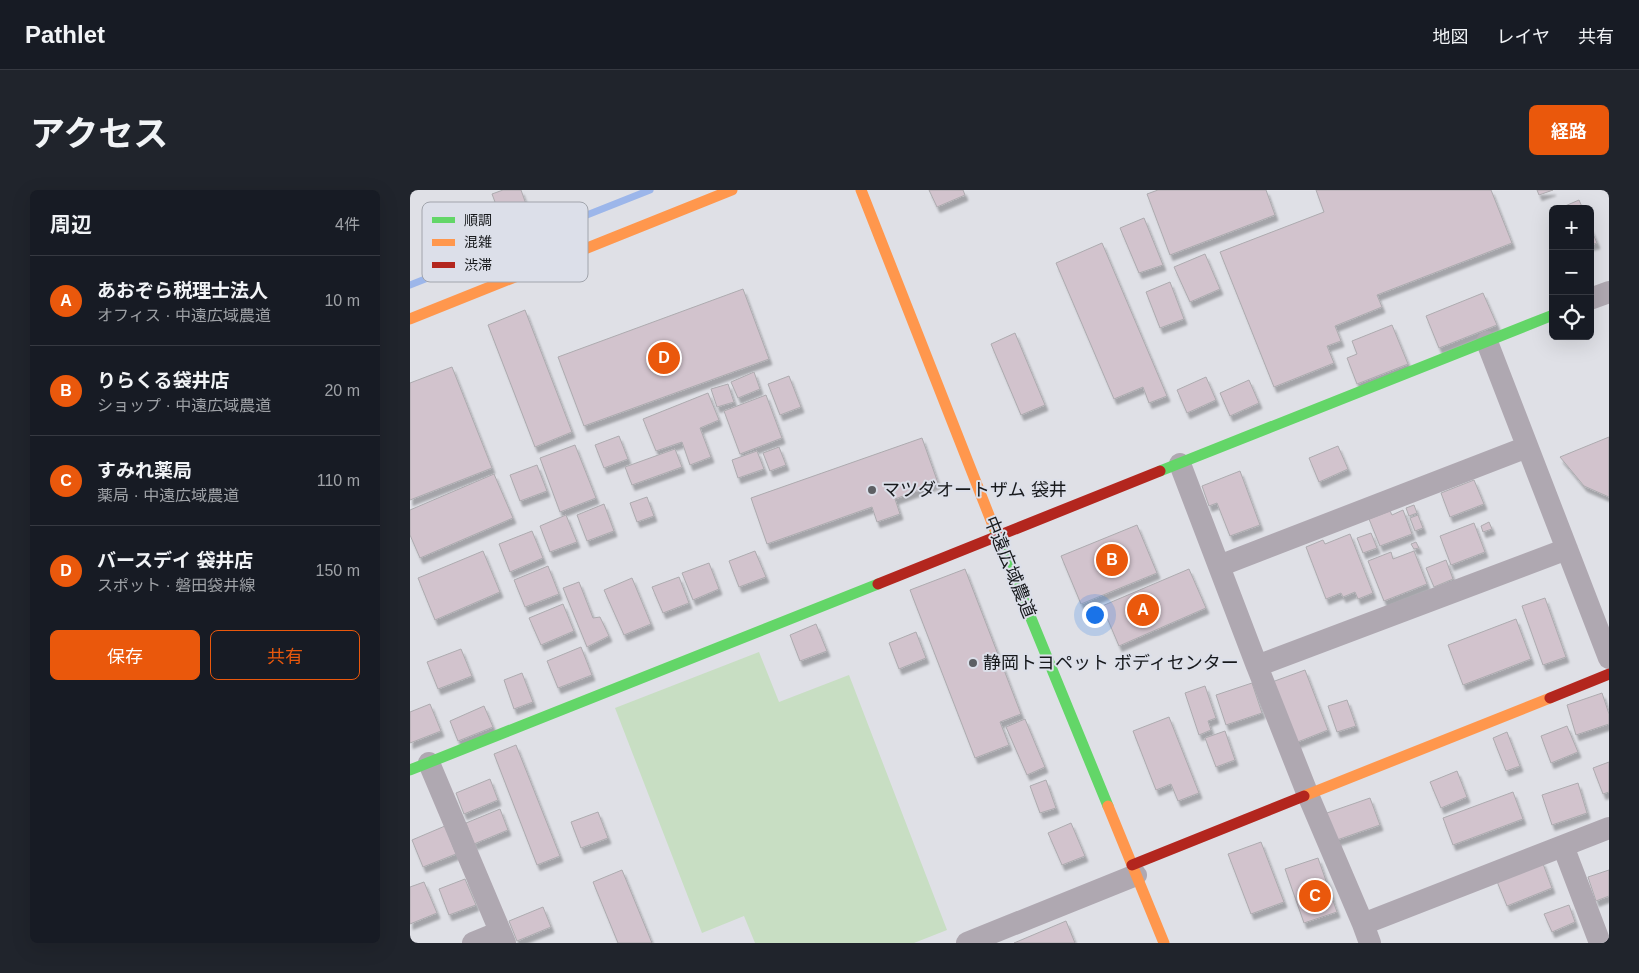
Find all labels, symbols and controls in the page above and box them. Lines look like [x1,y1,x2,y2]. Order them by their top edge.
text: Pathlet [25,21,105,48]
text: 地図 [1433,27,1469,47]
text: レイヤ [1497,27,1550,47]
text: 共有 [1578,27,1614,47]
button: 経路 [1529,105,1609,155]
text: アクセス [30,114,168,153]
legend [422,202,588,282]
map controls [1549,205,1594,340]
button: + [1549,205,1594,250]
text: 順調 [464,212,492,228]
text: 周辺 [50,213,92,236]
text: 4件 [335,216,360,233]
text: 混雑 [464,234,492,250]
button: − [1549,250,1594,295]
text: 渋滞 [464,257,492,273]
text: あおぞら税理士法人 [97,280,268,301]
text: A [60,292,72,309]
text: 10 m [324,292,360,309]
button: locate [1549,295,1594,340]
text: オフィス · 中遠広域農道 [97,307,271,324]
pin: D [648,339,680,377]
text: りらくる袋井店 [97,370,230,391]
text: B [60,382,72,399]
text: 20 m [324,382,360,399]
text: ショップ · 中遠広域農道 [97,397,271,414]
text: すみれ薬局 [97,460,192,481]
text: C [60,472,72,489]
text: 110 m [317,472,360,489]
place label: マツダオートザム 袋井 [882,480,1067,500]
marker: マツダオートザム 袋井 [866,484,878,496]
text: 薬局 · 中遠広域農道 [97,487,239,504]
street label: 中遠広域農道 [980,513,1040,621]
pin: B [1096,541,1128,579]
text: バースデイ 袋井店 [97,550,253,571]
text: D [60,562,72,579]
text: 150 m [316,562,360,579]
text: スポット · 磐田袋井線 [97,577,255,594]
pin: A [1127,591,1159,629]
your location [1082,602,1108,628]
button: 保存 [50,630,200,680]
button: 共有 [210,630,360,680]
place label: 静岡トヨペット ボディセンター [983,653,1239,673]
marker: 静岡トヨペット ボディセンター [967,657,979,669]
pin: C [1299,877,1331,915]

